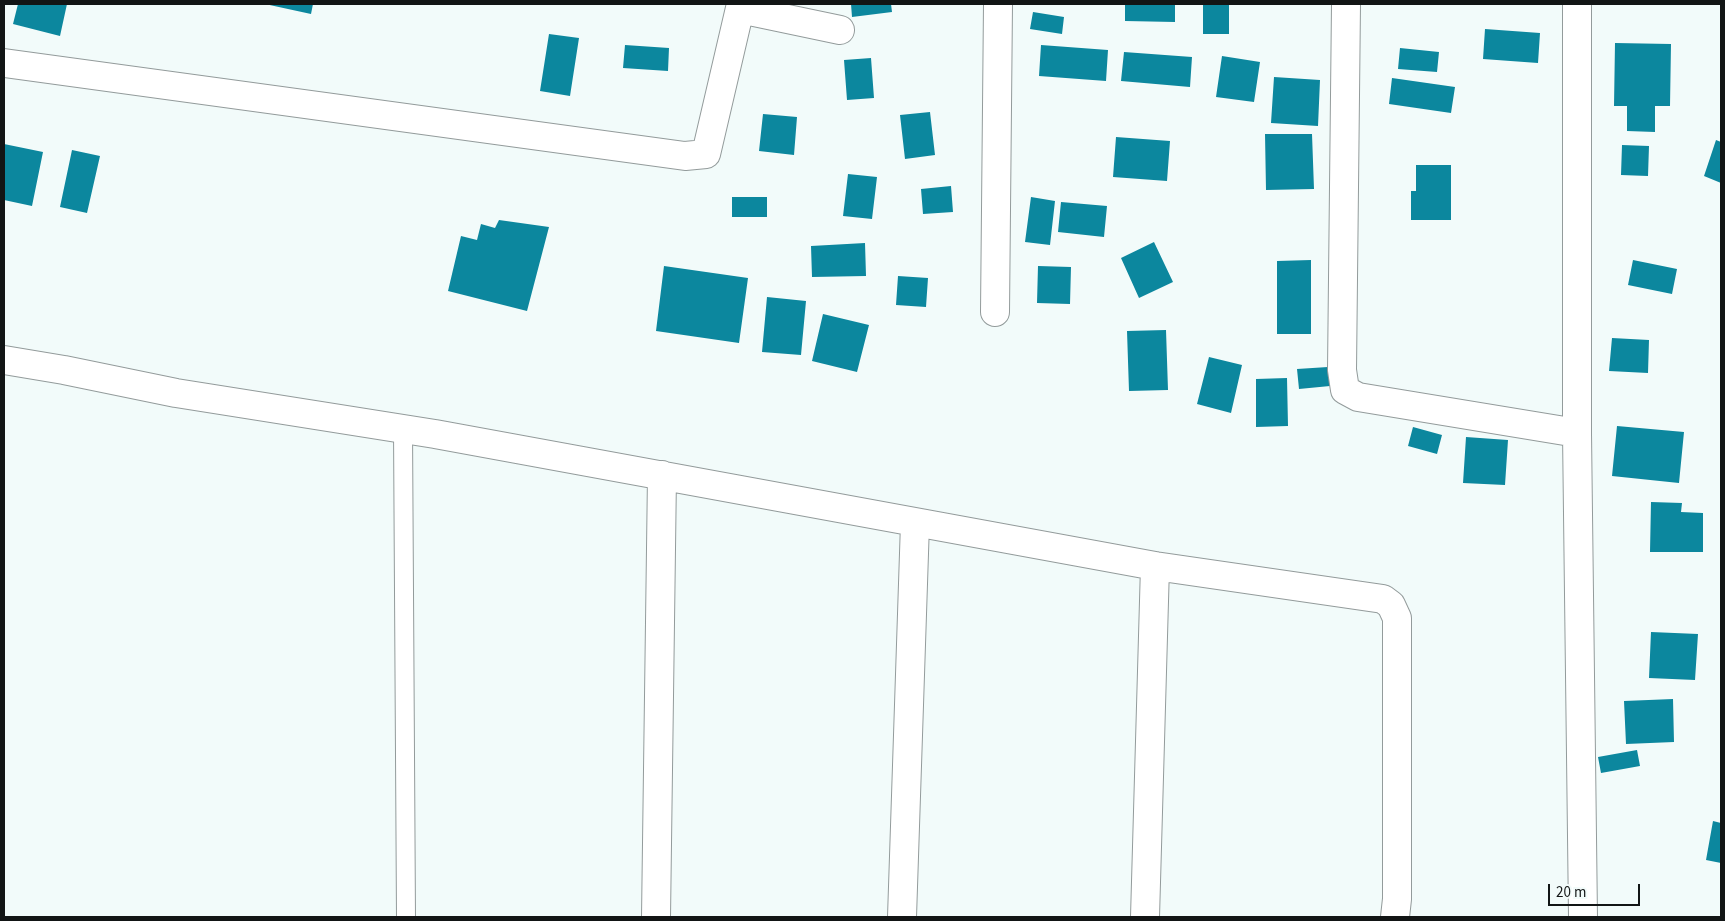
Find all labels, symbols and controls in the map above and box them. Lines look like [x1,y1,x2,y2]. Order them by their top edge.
scale bar [1550,874,1642,906]
text: 20 m [1556,882,1586,903]

